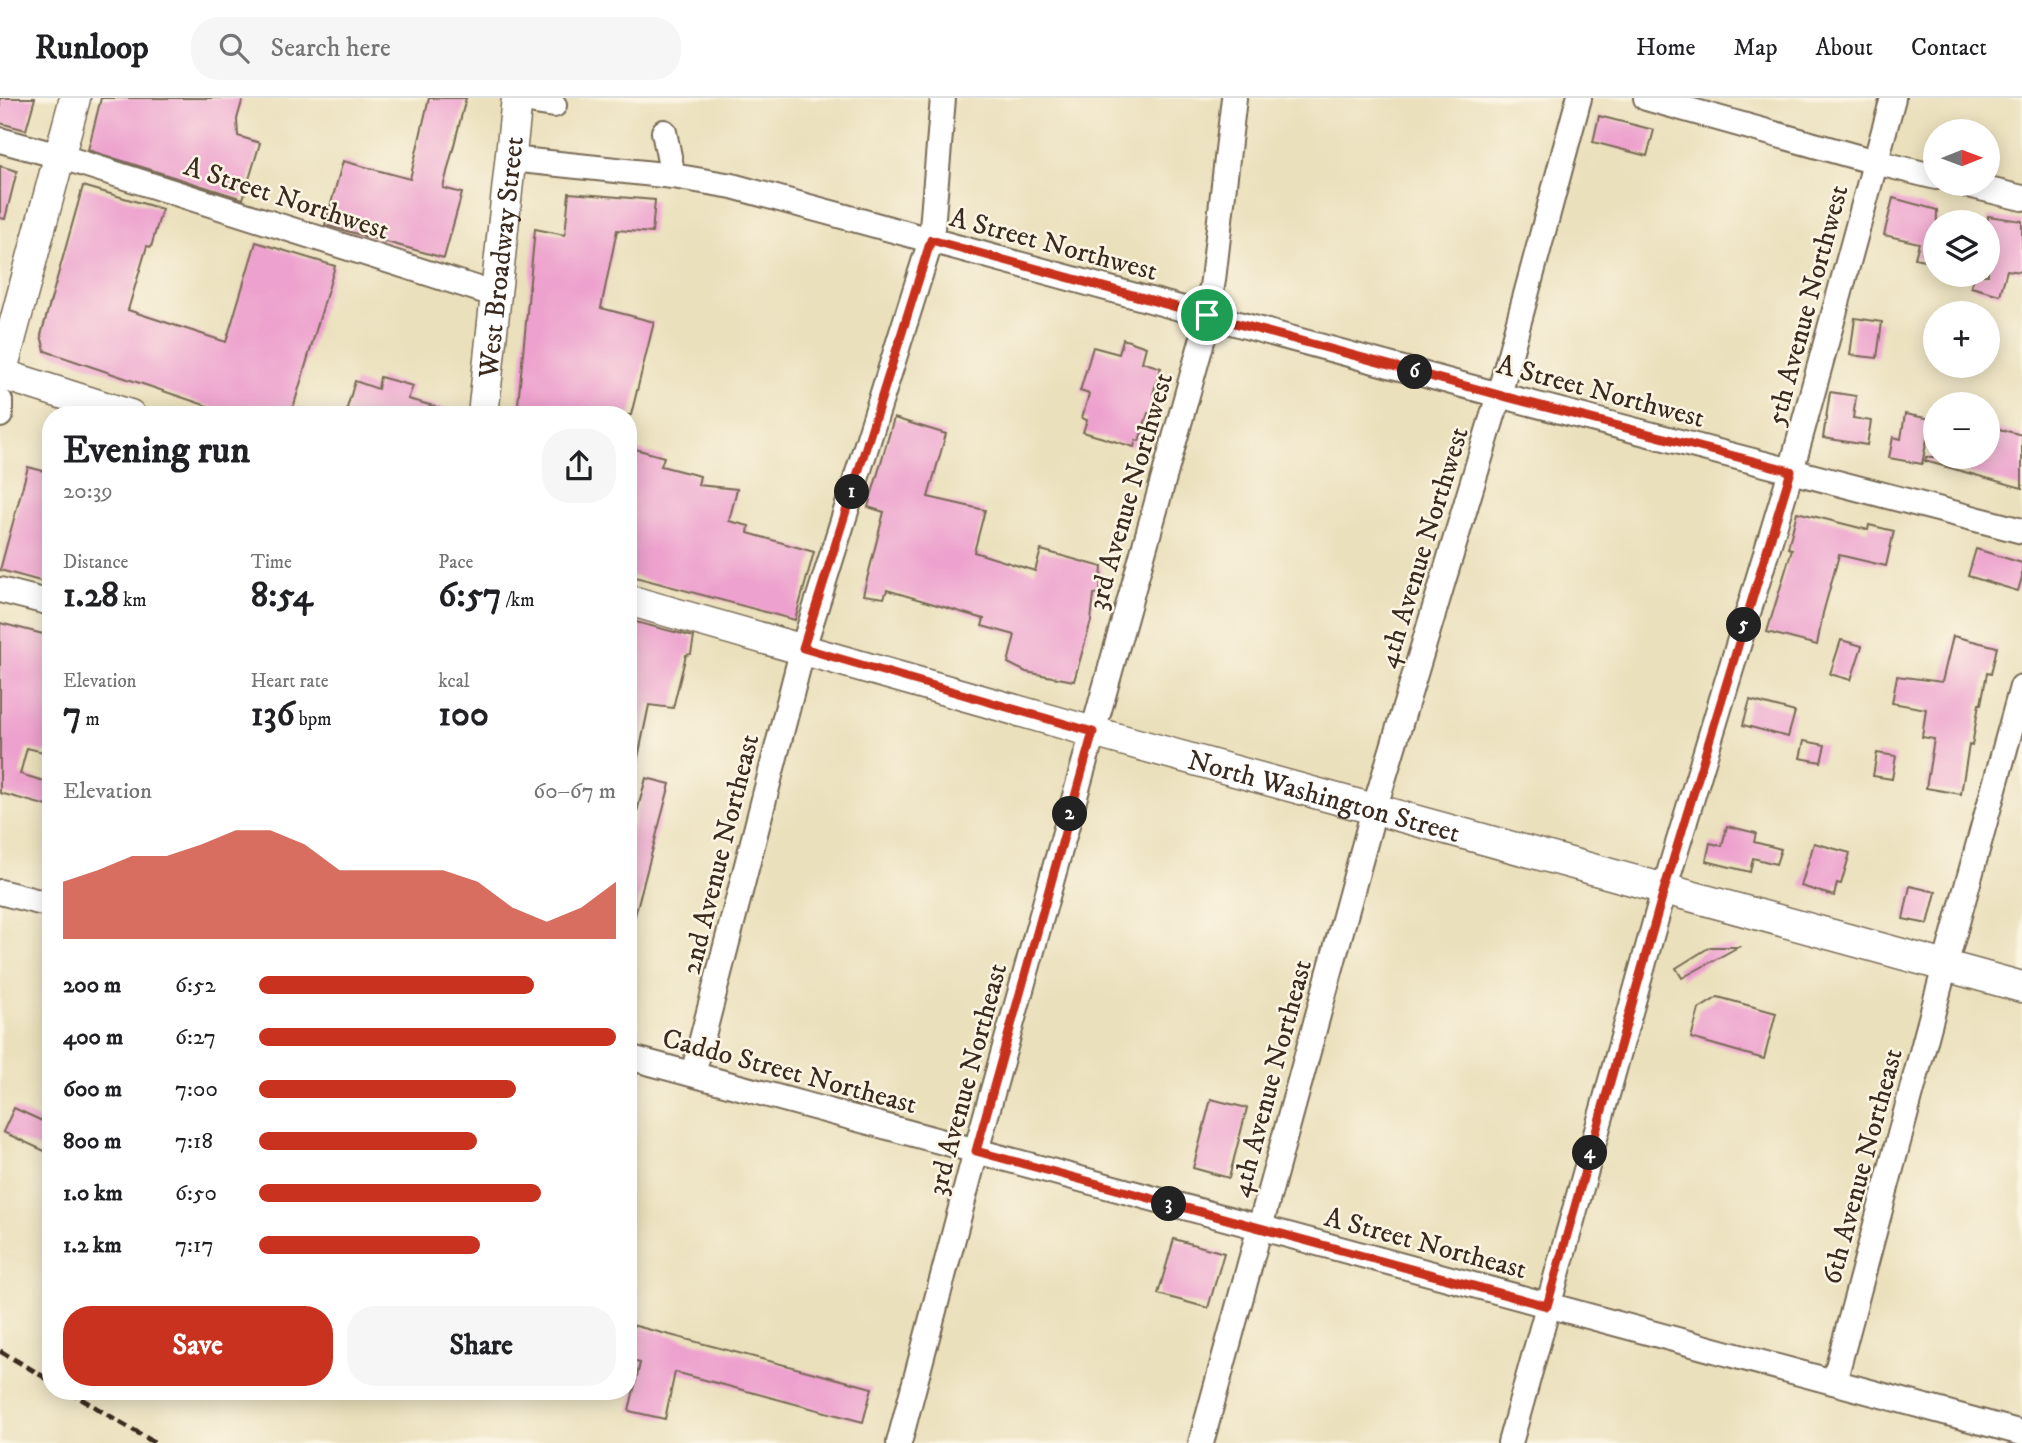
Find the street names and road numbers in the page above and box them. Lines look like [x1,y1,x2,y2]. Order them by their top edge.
street label: West Broadway Street [471,134,532,381]
street label: A Street Northwest [180,149,394,248]
street label: 5th Avenue Northwest [1758,181,1856,430]
street label: A Street Northwest [946,200,1161,289]
street label: A Street Northwest [1493,347,1708,436]
street label: 3rd Avenue Northwest [1080,369,1181,614]
street label: 4th Avenue Northwest [1370,423,1477,672]
street label: 2nd Avenue Northeast [674,730,767,978]
street label: North Washington Street [1184,743,1464,851]
street label: 4th Avenue Northeast [1223,956,1320,1201]
street label: 3rd Avenue Northeast [920,959,1015,1199]
street label: Caddo Street Northeast [659,1021,921,1122]
street label: 6th Avenue Northeast [1814,1045,1911,1288]
street label: A Street Northeast [1321,1200,1531,1287]

